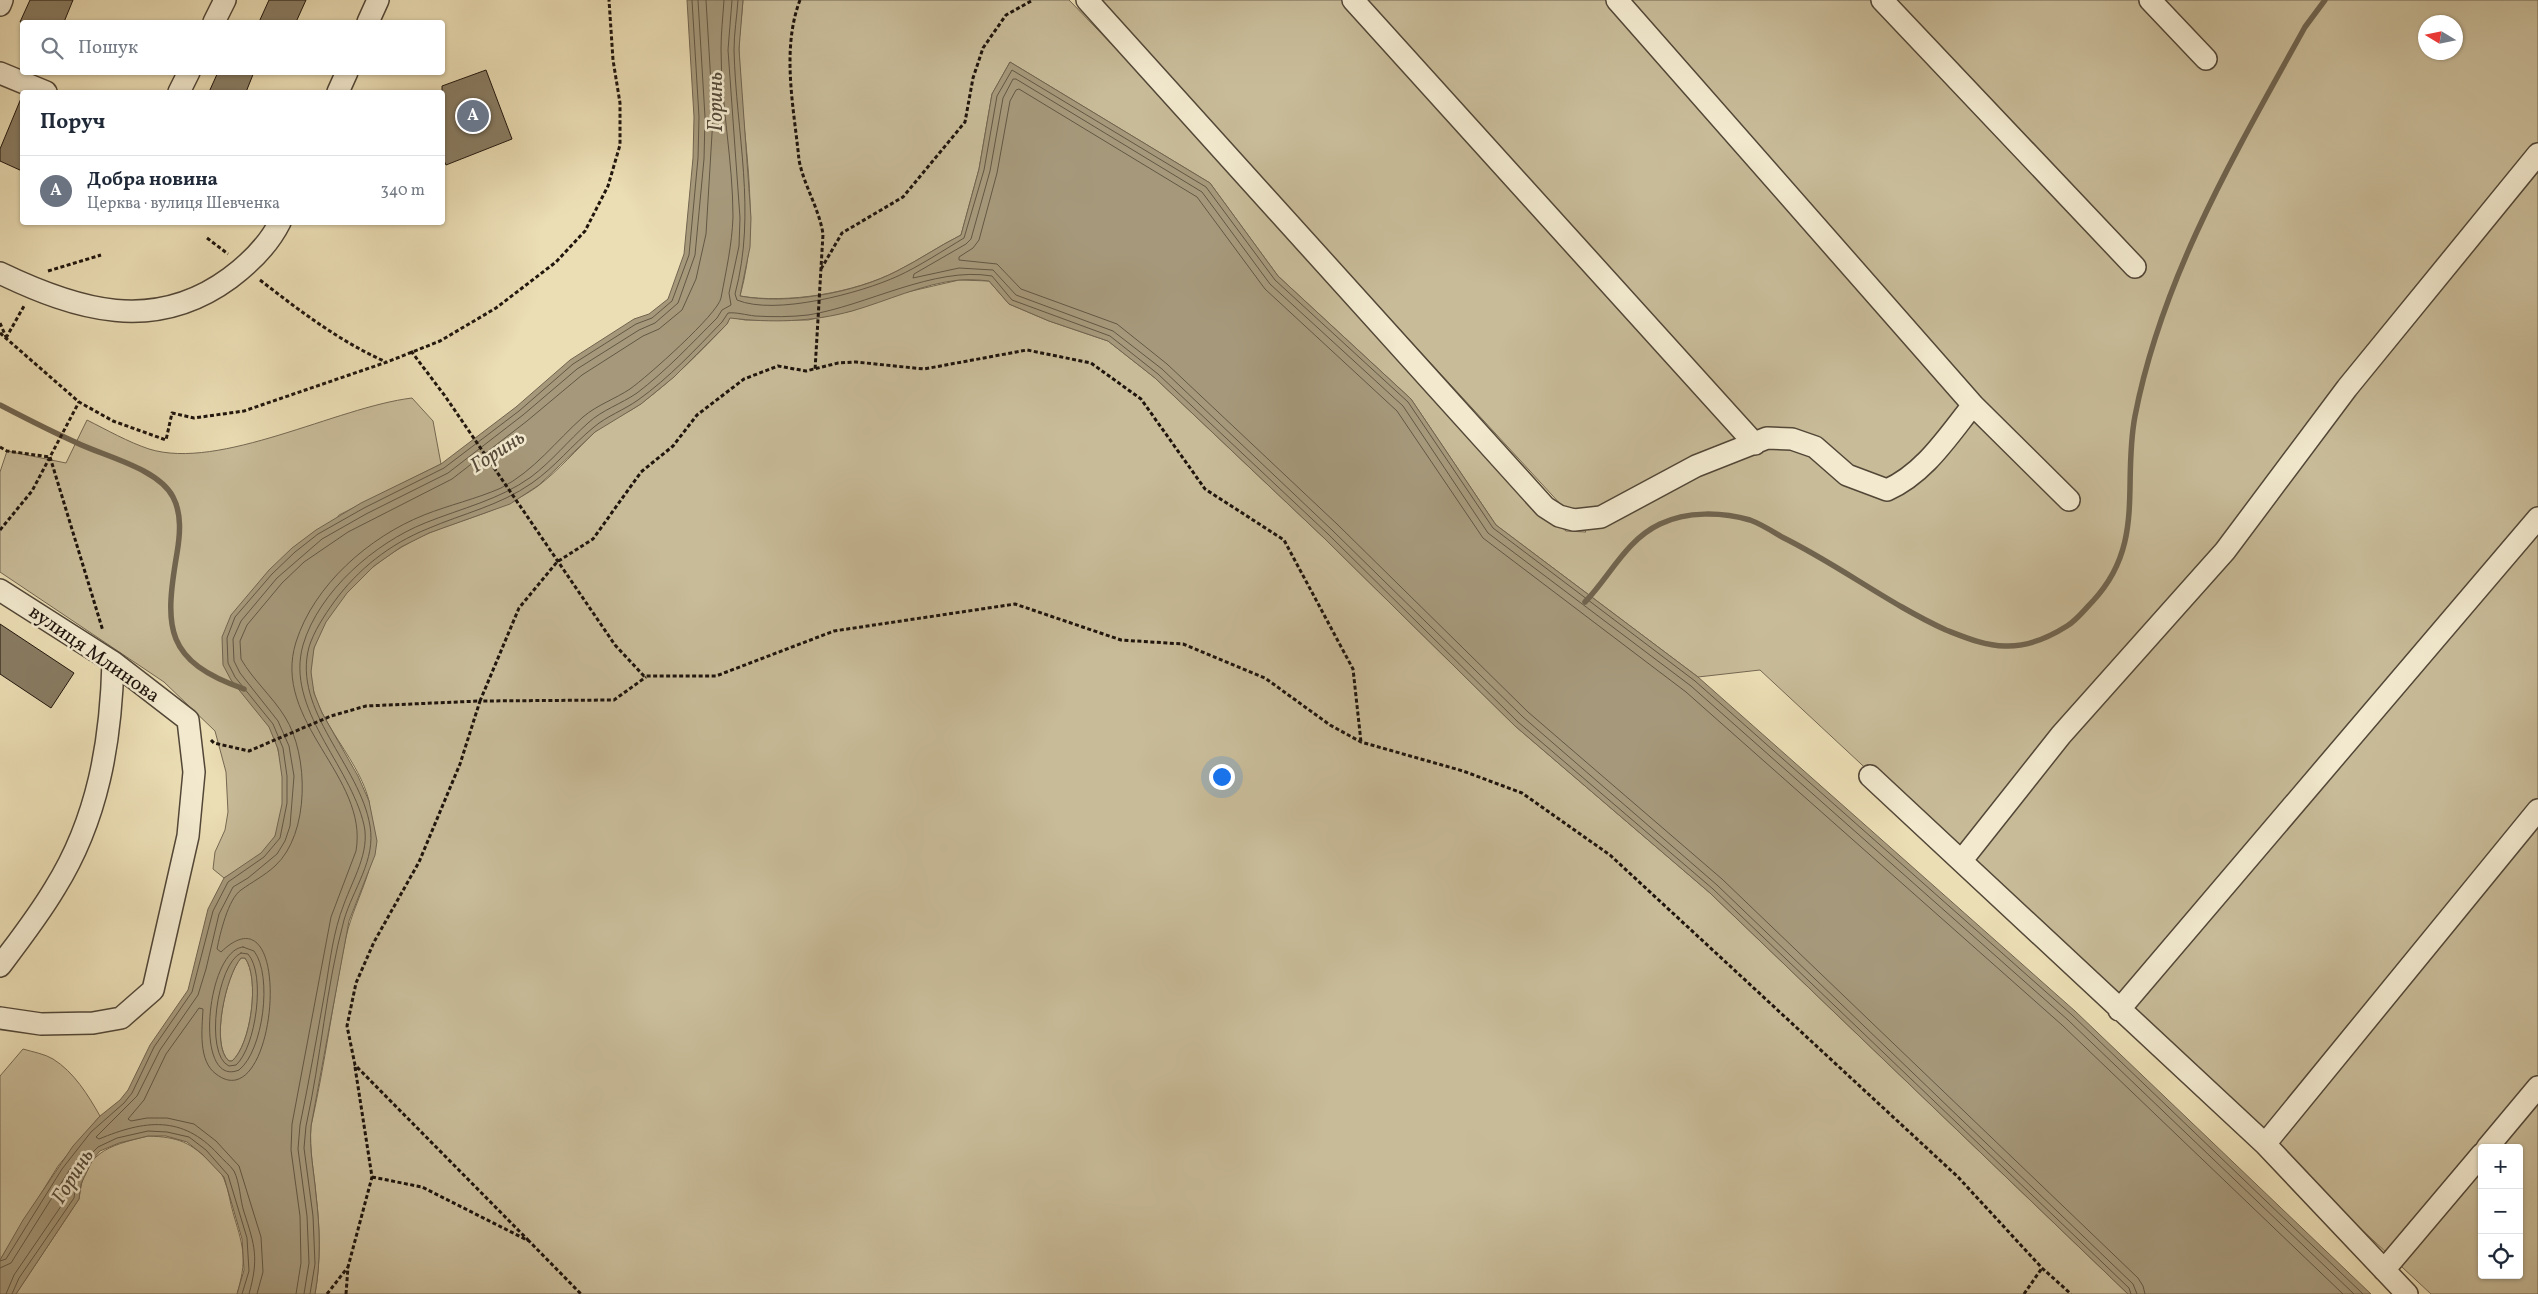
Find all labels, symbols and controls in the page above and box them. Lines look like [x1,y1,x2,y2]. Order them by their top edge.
north arrow [2418,15,2463,60]
search box [20,20,445,75]
icon: search [38,34,66,62]
text: Пошук [78,35,138,61]
water label: Горинь [702,72,731,132]
pin: A [457,97,489,135]
text: Поруч [40,108,105,137]
text: Добра новина [87,167,218,193]
text: A [50,180,62,202]
text: 340 m [381,180,425,202]
text: Церква · вулиця Шевченка [87,193,280,215]
water label: Горинь [465,424,531,481]
street label: вулиця Млинова [23,599,165,710]
your location [1209,764,1235,790]
water label: Горинь [45,1143,102,1210]
map controls [2478,1144,2523,1279]
button: + [2478,1144,2523,1189]
button: − [2478,1189,2523,1234]
button: locate [2478,1234,2523,1279]

